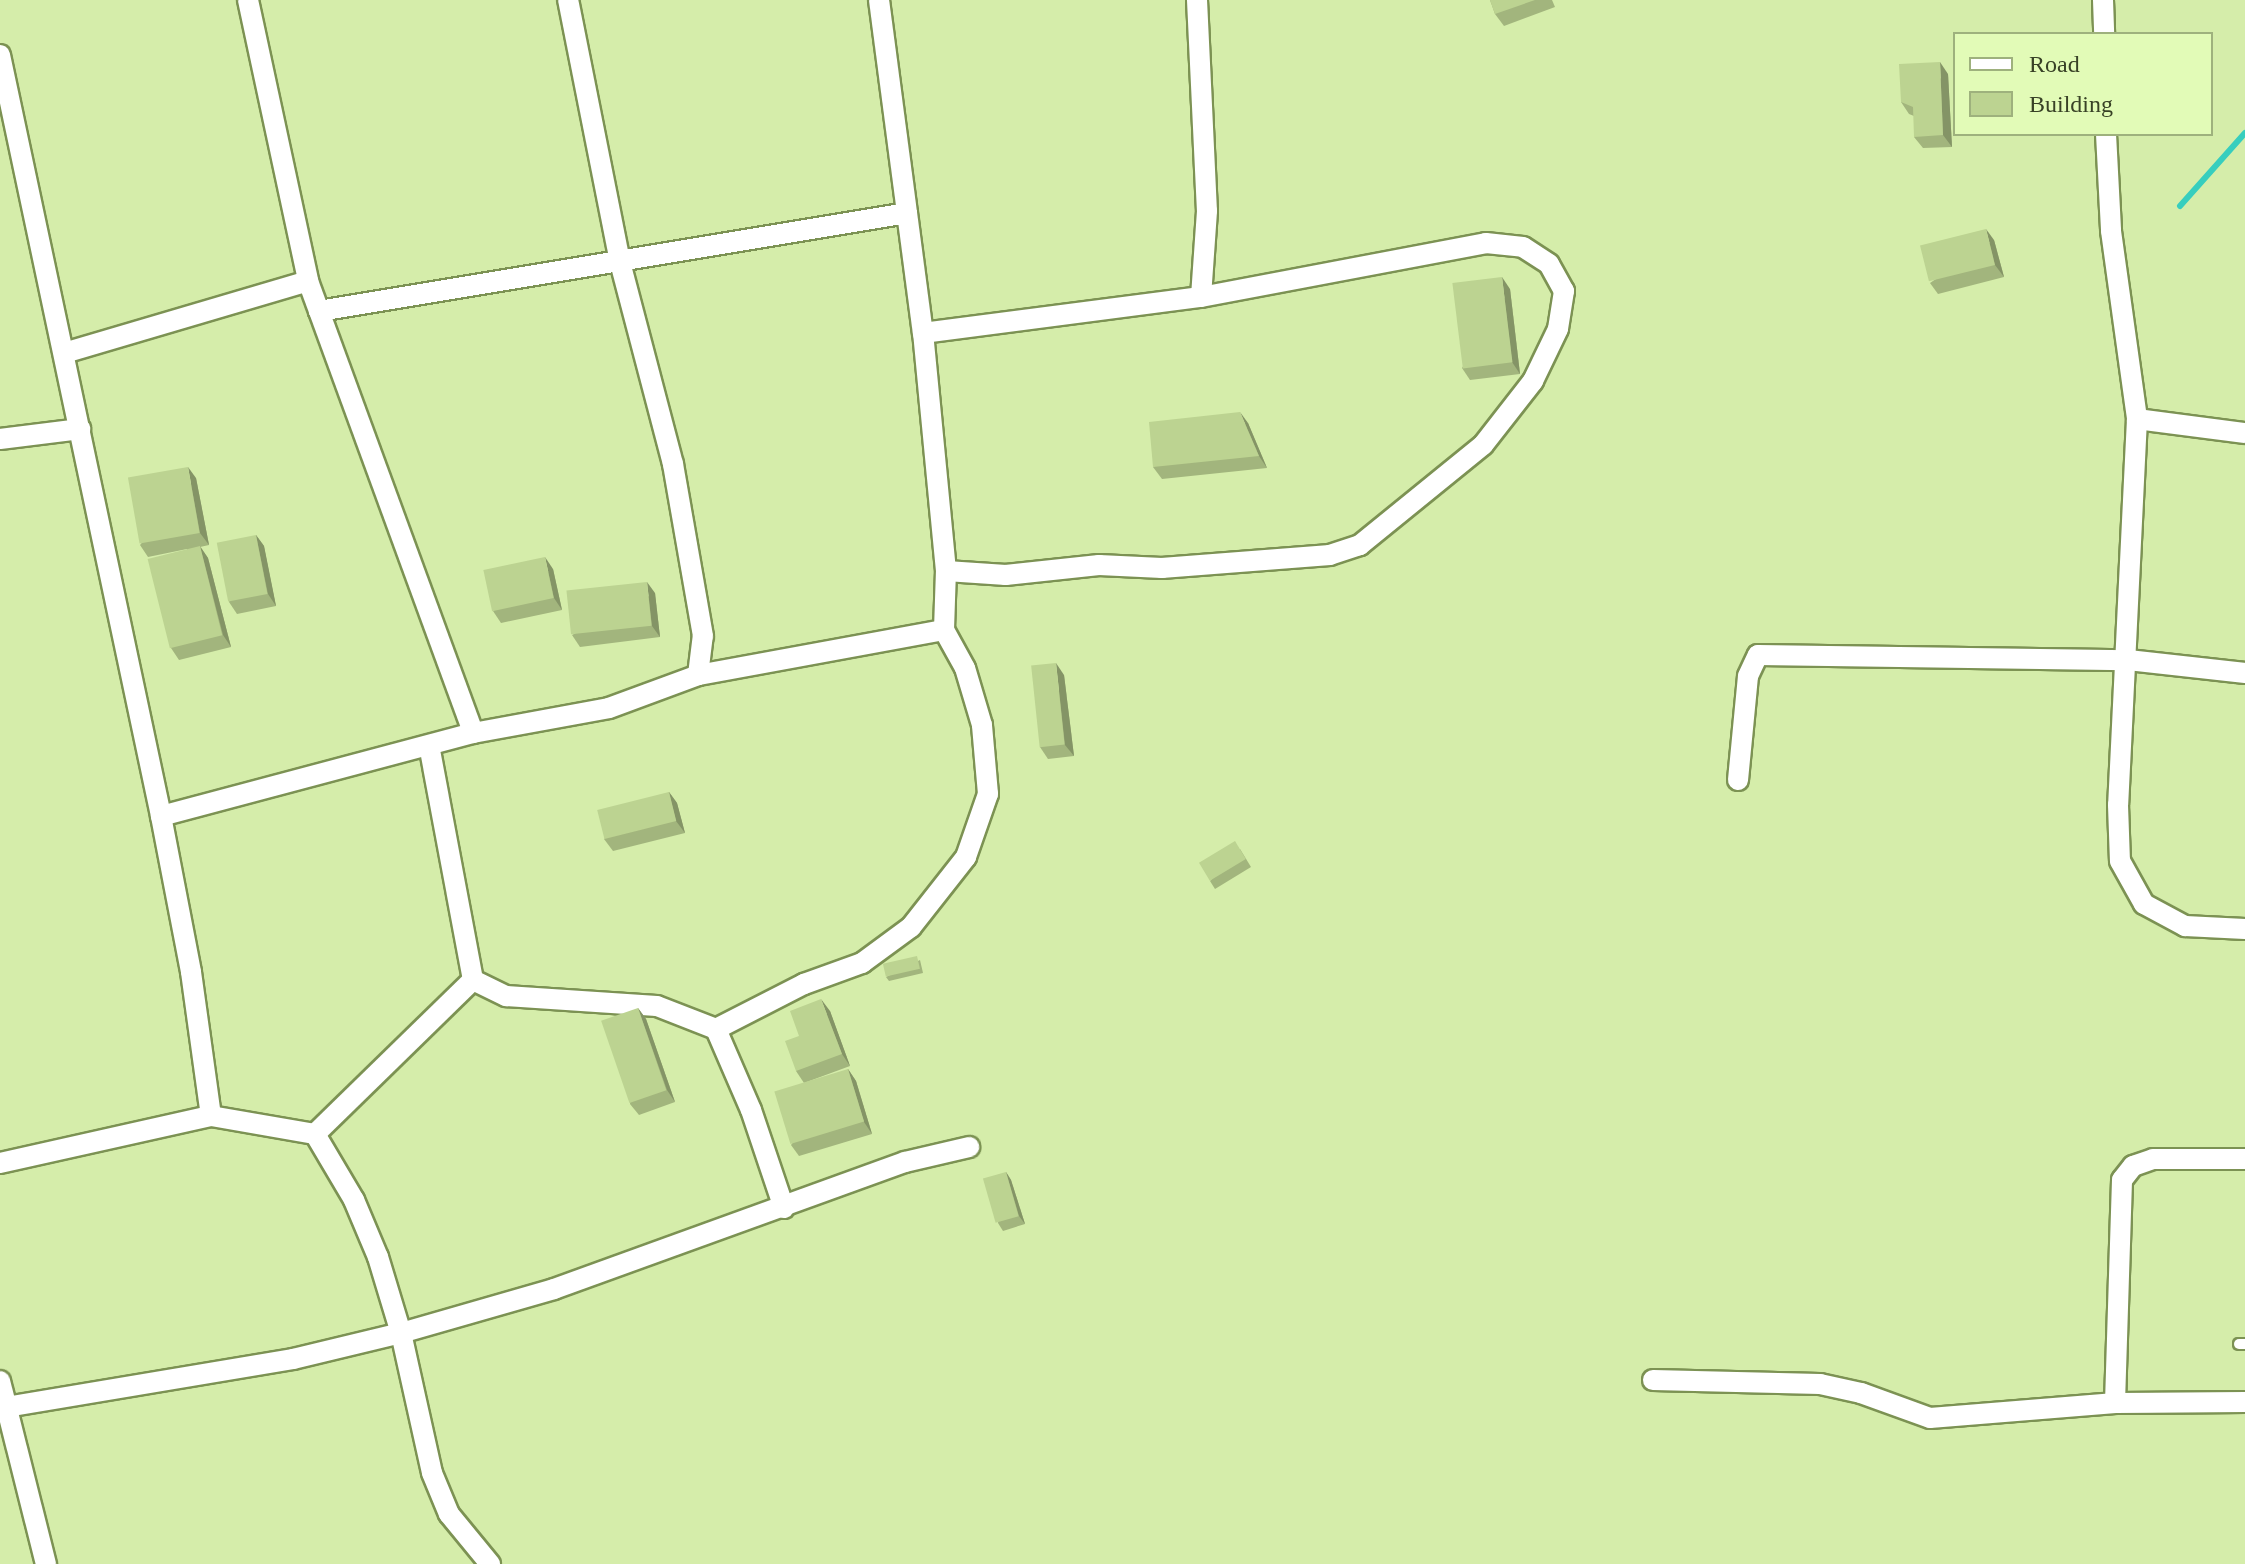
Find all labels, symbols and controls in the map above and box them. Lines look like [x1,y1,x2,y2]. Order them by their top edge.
legend [1953,32,2213,136]
text: Road [2029,51,2080,77]
text: Building [2029,91,2113,117]

